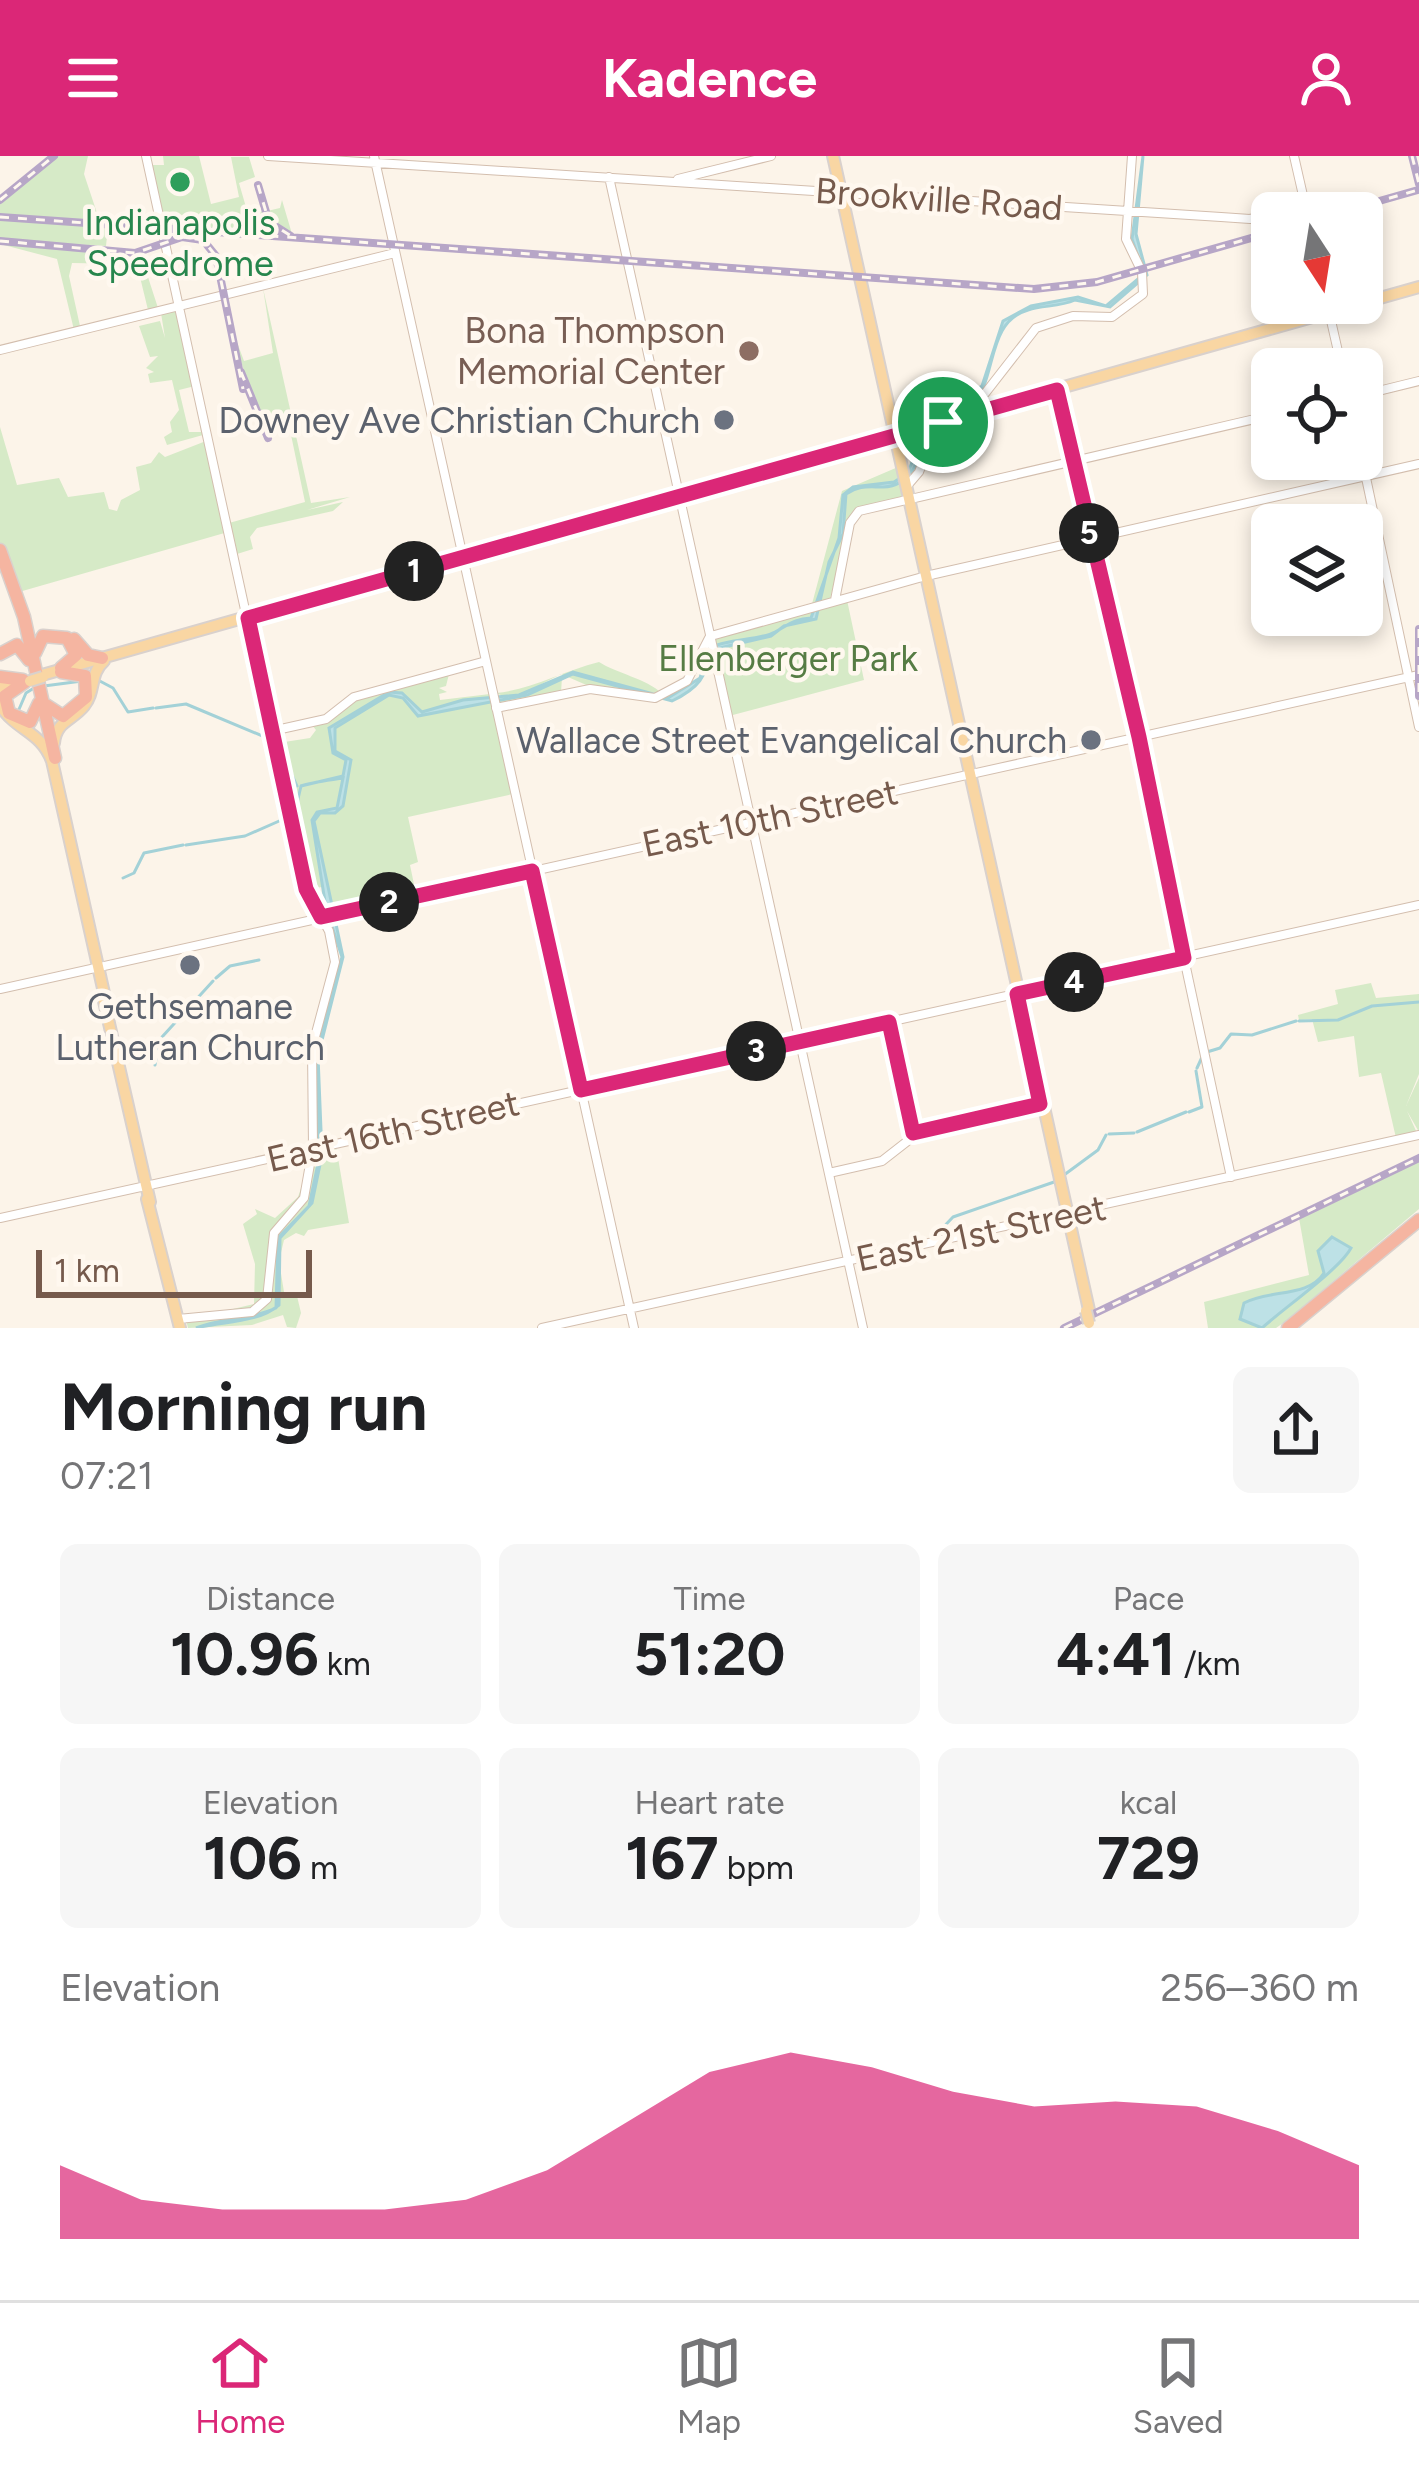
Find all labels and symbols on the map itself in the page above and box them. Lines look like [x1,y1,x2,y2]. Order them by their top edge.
marker: Indianapolis Speedrome [167,169,193,195]
street label: Brookville Road [814,169,1064,229]
north arrow [1251,192,1383,324]
place label: Indianapolis Speedrome [84,201,276,285]
place label: Bona Thompson Memorial Center [457,309,725,393]
marker: Bona Thompson Memorial Center [736,338,762,364]
pin [892,371,994,473]
place label: Downey Ave Christian Church [218,399,700,442]
marker: Downey Ave Christian Church [711,407,737,433]
pin: 5 [1059,503,1119,563]
pin: 1 [384,541,444,601]
park label: Ellenberger Park [658,637,919,680]
place label: Wallace Street Evangelical Church [516,719,1067,762]
marker: Wallace Street Evangelical Church [1078,727,1104,753]
street label: East 10th Street [638,770,902,866]
pin: 2 [359,872,419,932]
marker: Gethsemane Lutheran Church [177,952,203,978]
pin: 4 [1044,952,1104,1012]
place label: Gethsemane Lutheran Church [55,985,325,1069]
pin: 3 [726,1021,786,1081]
street label: East 16th Street [263,1081,523,1181]
street label: East 21st Street [852,1186,1110,1280]
scale bar [36,1244,312,1297]

